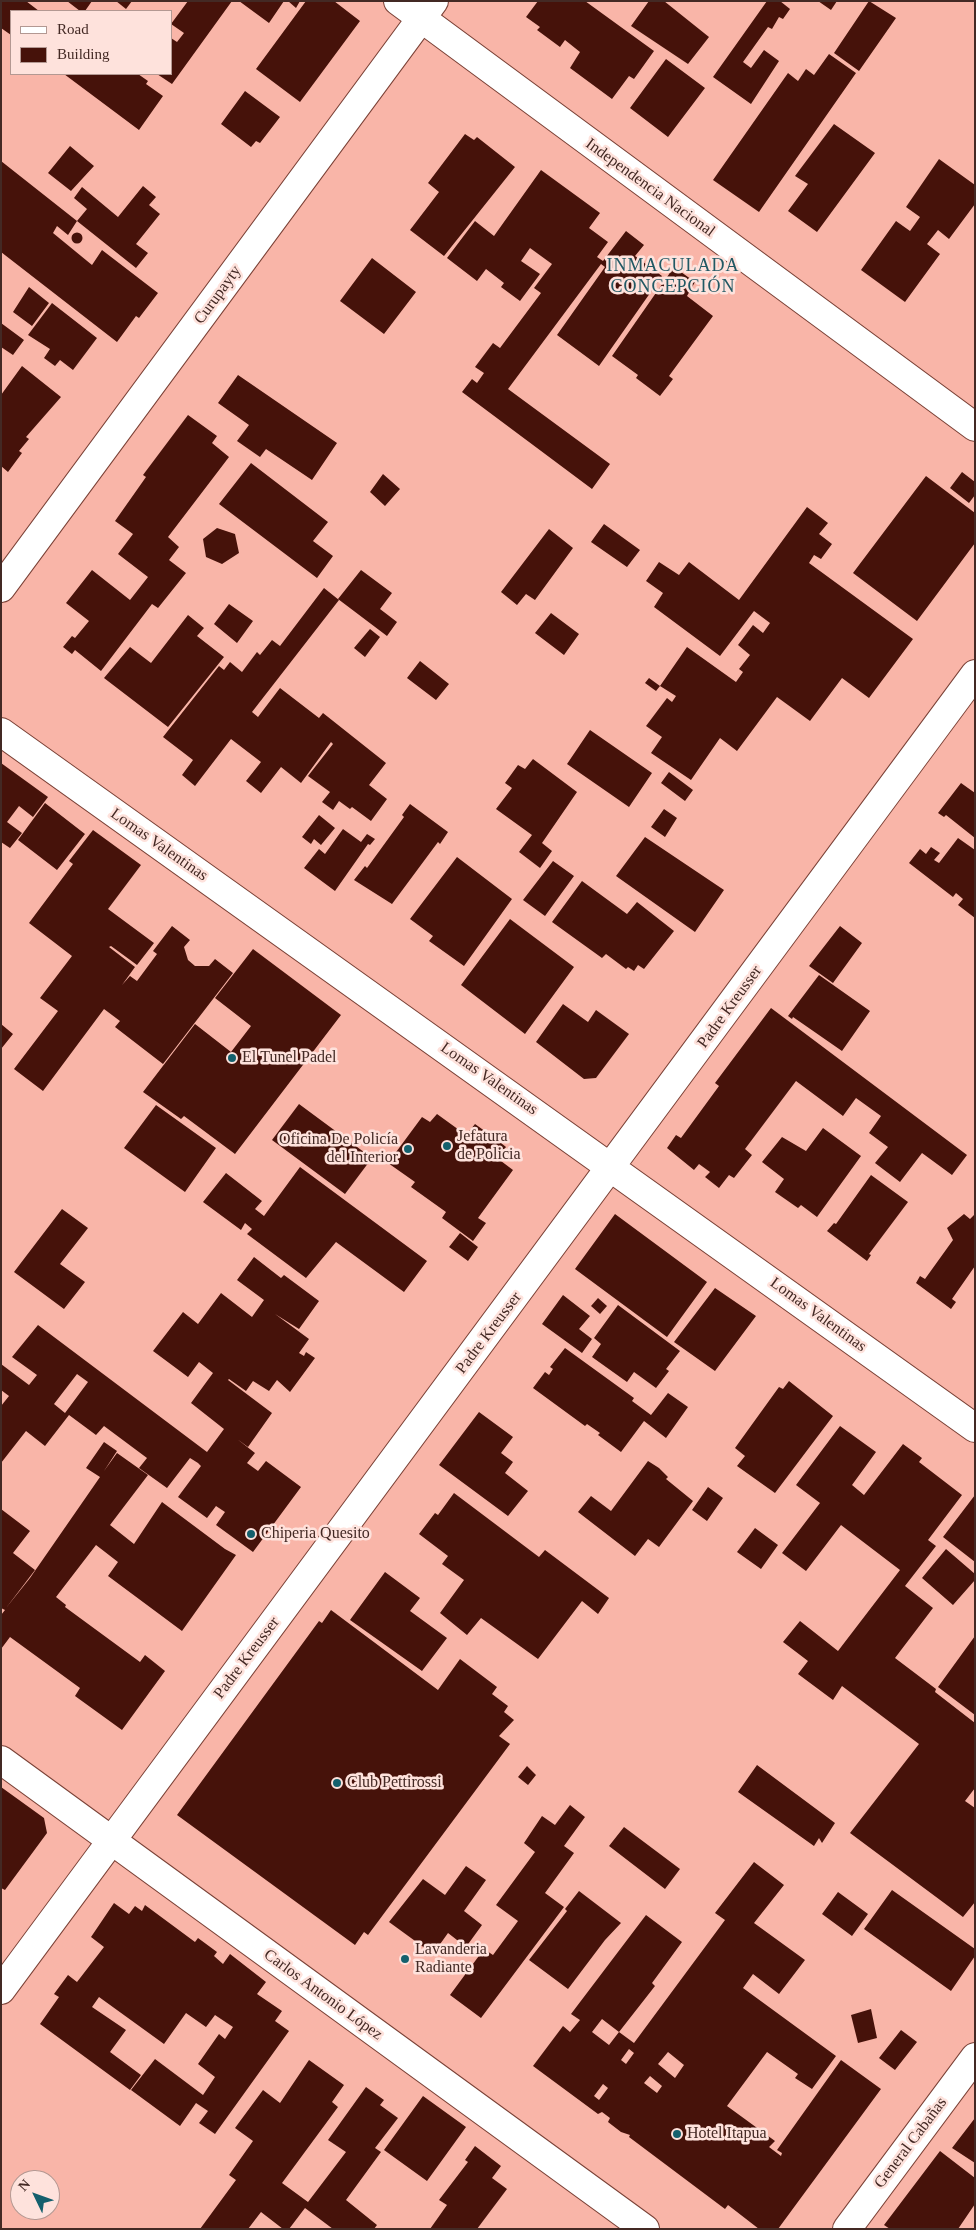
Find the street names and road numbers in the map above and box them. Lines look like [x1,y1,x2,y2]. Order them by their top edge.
street label: Independencia Nacional [582,135,718,241]
street label: Curupayty [190,262,246,328]
street label: Lomas Valentinas [107,804,211,886]
street label: Padre Kreusser [694,962,766,1052]
street label: Lomas Valentinas [437,1038,541,1120]
street label: Lomas Valentinas [766,1274,870,1356]
street label: Padre Kreusser [452,1288,526,1378]
street label: Padre Kreusser [210,1613,284,1703]
street label: Carlos Antonio López [260,1945,386,2045]
street label: General Cabañas [871,2094,951,2192]

